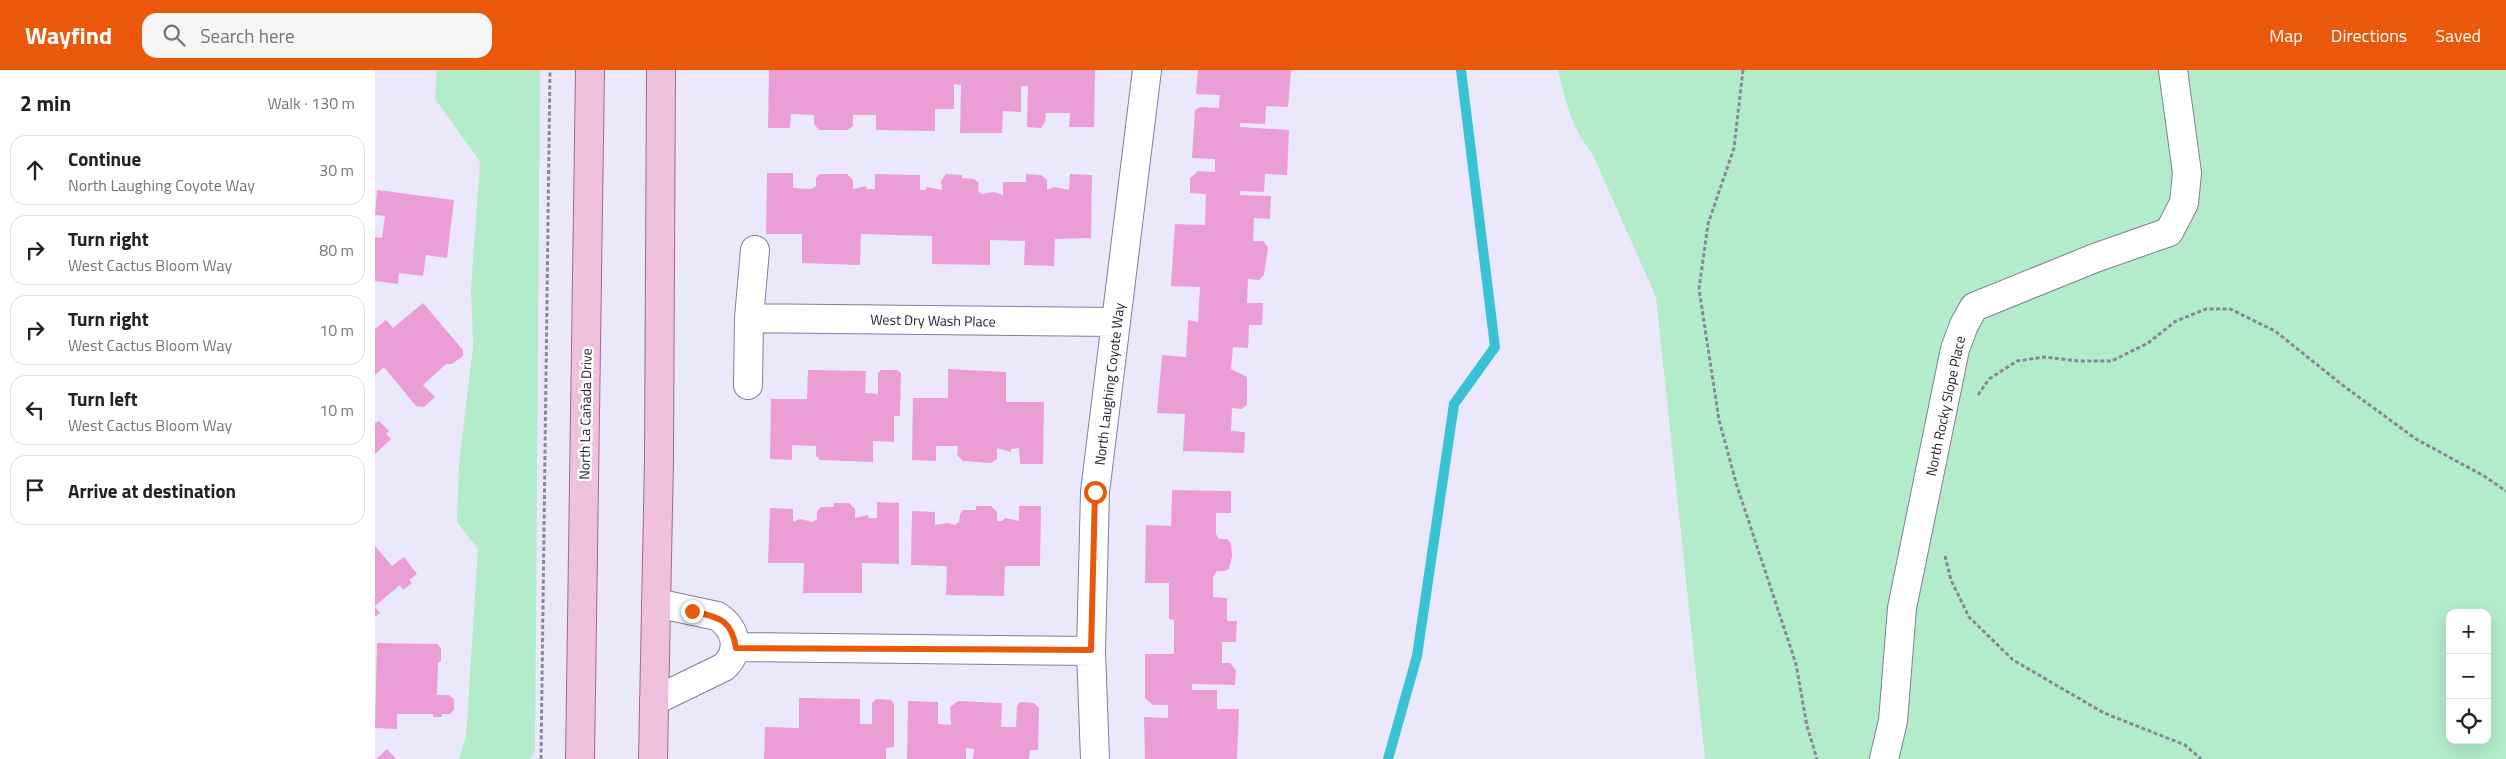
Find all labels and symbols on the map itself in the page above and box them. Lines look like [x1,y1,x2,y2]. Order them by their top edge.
street label: North Laughing Coyote Way [1089,301,1129,466]
street label: West Dry Wash Place [870,308,996,332]
street label: North Rocky Slope Place [1920,334,1970,478]
street label: North La Cañada Drive [573,348,597,480]
route start [1084,481,1107,504]
route end [681,600,704,623]

